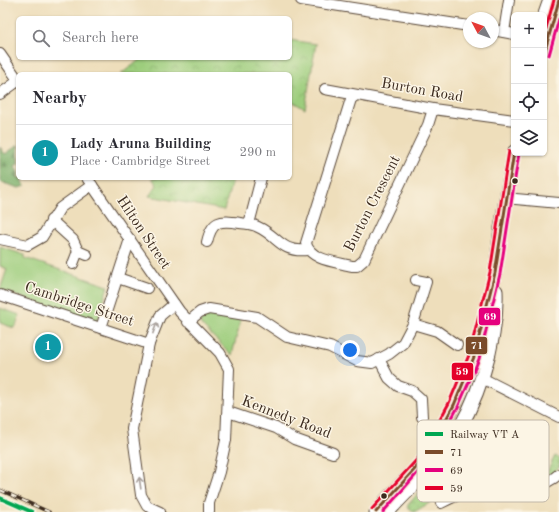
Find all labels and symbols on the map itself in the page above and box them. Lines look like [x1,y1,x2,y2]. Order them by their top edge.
north arrow [463,12,499,48]
street label: Burton Road [380,76,464,106]
street label: Burton Crescent [342,153,404,255]
unlabelled marker [510,176,520,186]
street label: Hilton Street [113,194,173,272]
street label: Cambridge Street [22,280,136,330]
line badge: 69 [478,307,501,326]
text: 69 [484,312,496,323]
one-way arrow [152,323,159,335]
pin: 1 [35,332,61,362]
line badge: 71 [465,336,488,355]
your location [340,340,360,360]
text: 71 [471,341,483,352]
line badge: 59 [451,362,474,381]
text: 59 [456,367,468,378]
street label: Kennedy Road [239,394,333,442]
legend [417,420,549,502]
text: Railway VT A [450,430,520,441]
text: 71 [450,448,463,459]
text: 69 [450,466,463,477]
one-way arrow [136,477,143,490]
text: 59 [450,484,463,495]
unlabelled marker [379,491,389,501]

